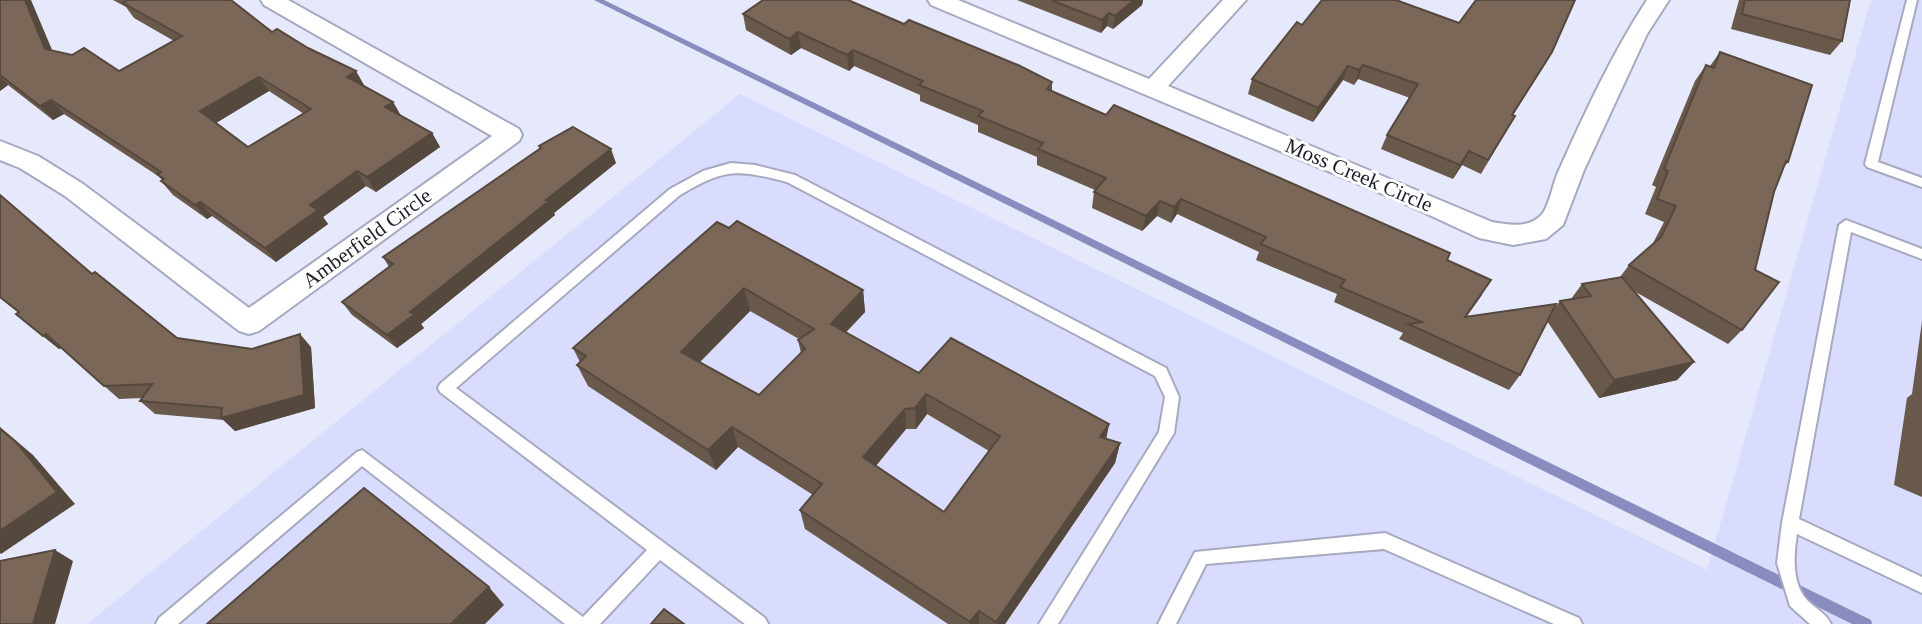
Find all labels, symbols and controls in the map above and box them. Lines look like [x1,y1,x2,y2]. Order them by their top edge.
street label: Moss Creek Circle [1282,133,1436,217]
street label: Amberfield Circle [298,183,436,293]

